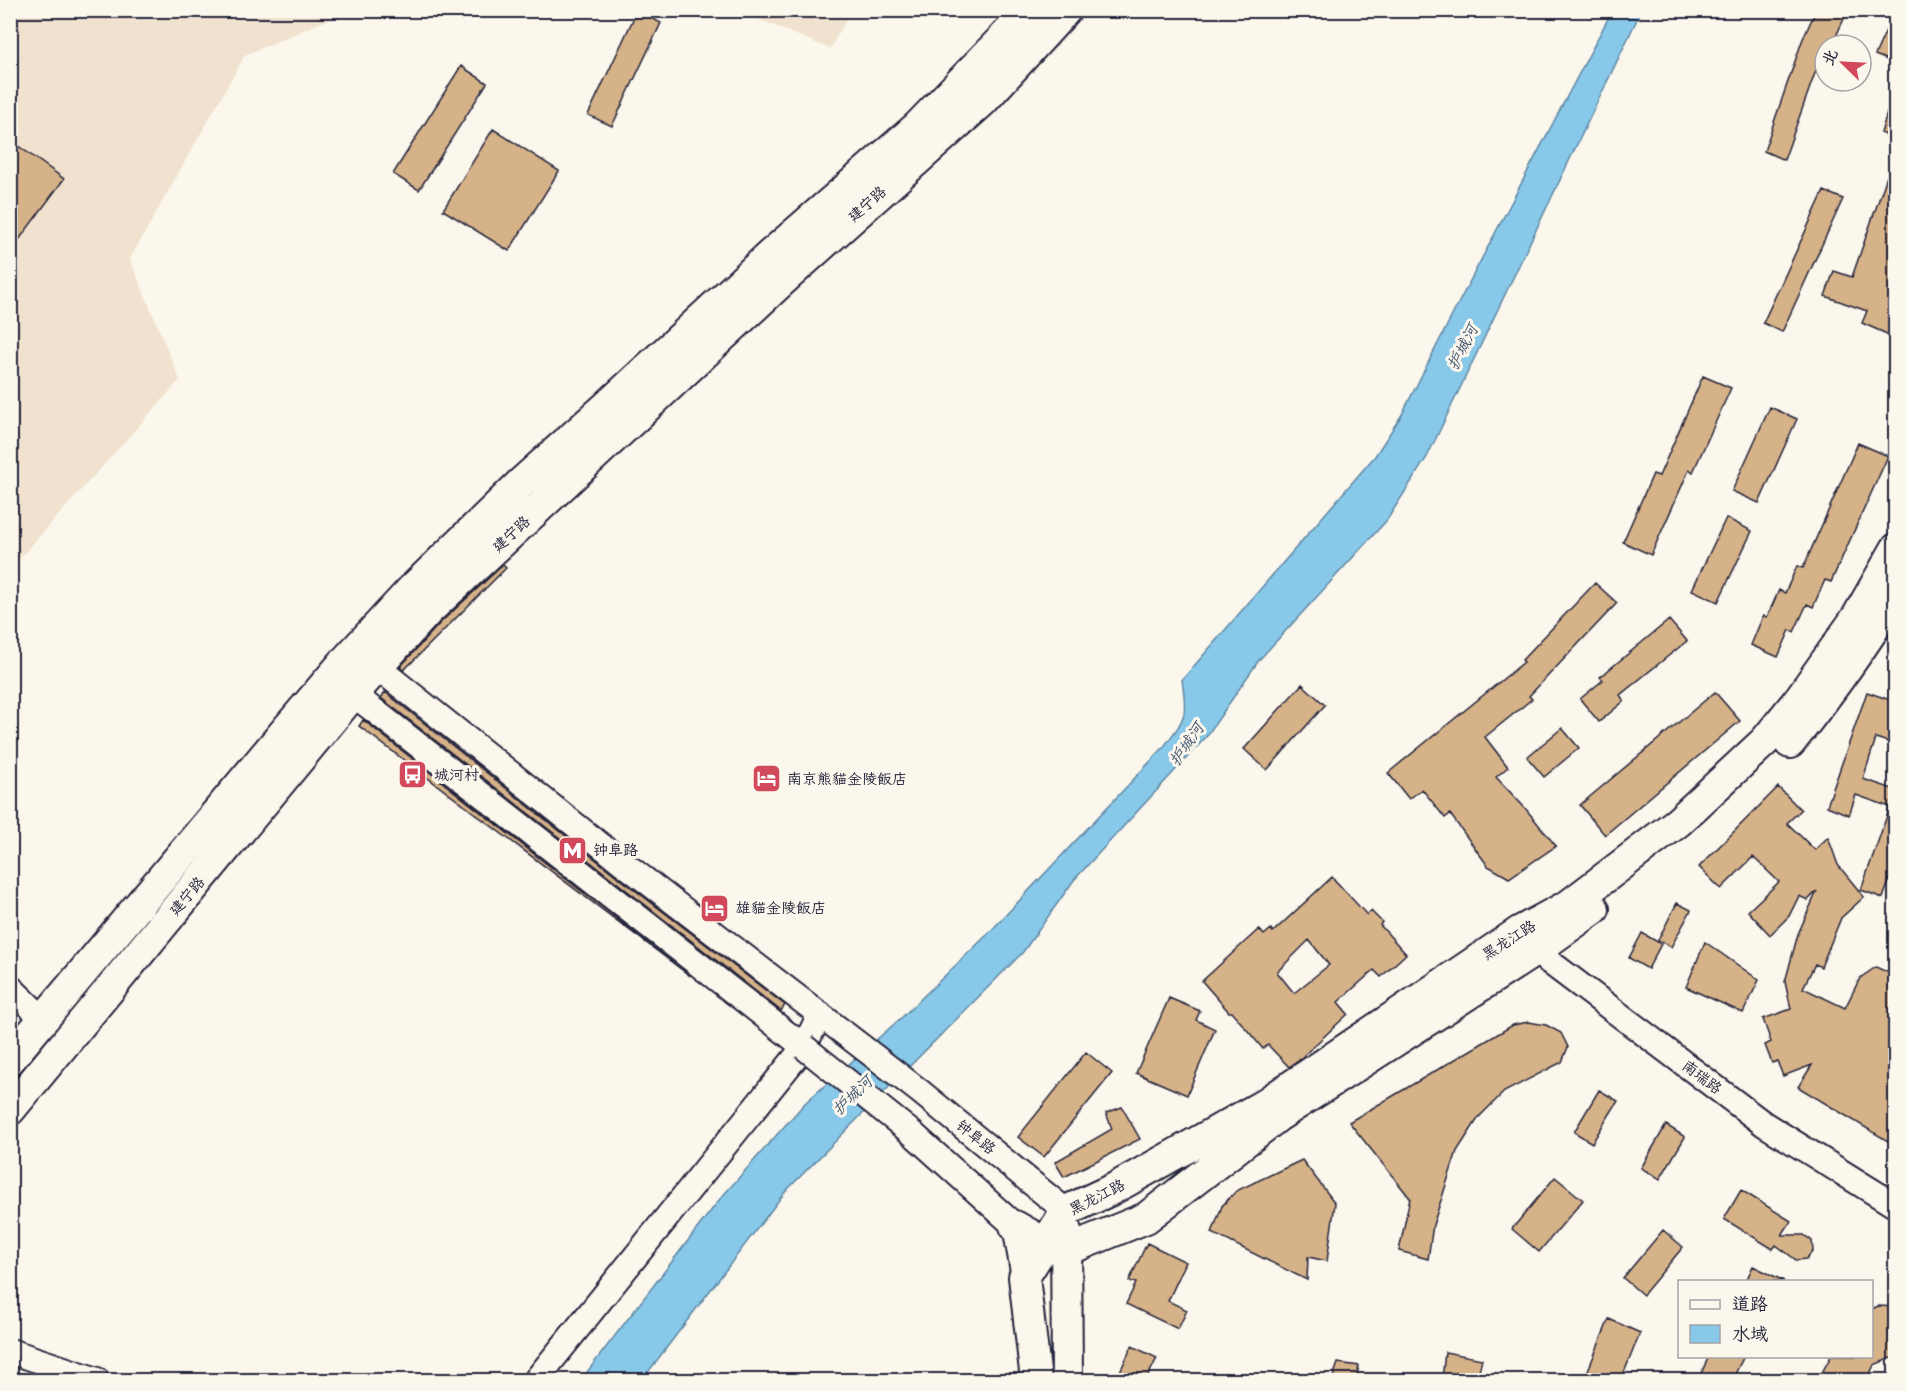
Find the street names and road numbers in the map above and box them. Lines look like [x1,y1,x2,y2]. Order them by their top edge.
street label: 建宁路 [844,182,890,226]
street label: 建宁路 [488,512,534,557]
street label: 建宁路 [166,873,209,920]
street label: 黑龙江路 [1479,916,1540,964]
street label: 南瑞路 [1678,1056,1725,1099]
street label: 钟阜路 [952,1116,999,1159]
street label: 黑龙江路 [1066,1175,1128,1220]

